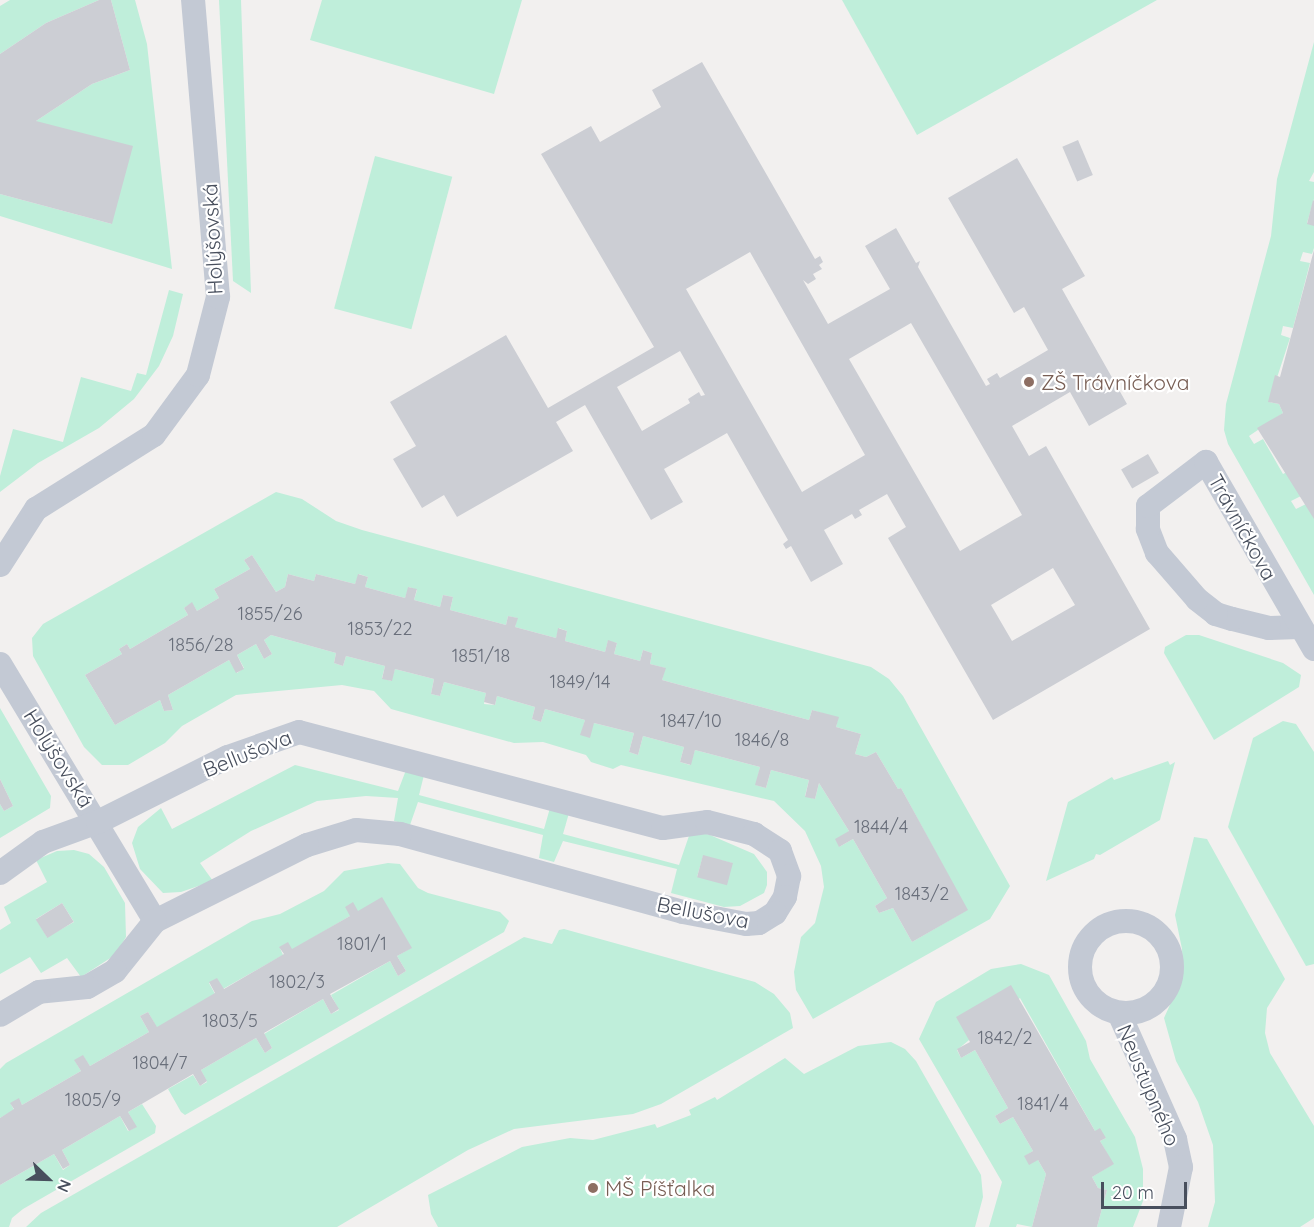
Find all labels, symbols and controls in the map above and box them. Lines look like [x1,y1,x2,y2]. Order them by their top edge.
street label: Holýšovská [197,183,227,295]
place label: ZŠ Trávníčkova [1041,369,1190,395]
marker: ZŠ Trávníčkova [1022,375,1036,389]
street label: Trávníčkova [1203,470,1283,584]
house number: 1855/26 [237,603,303,625]
house number: 1853/22 [348,618,412,640]
house number: 1856/28 [169,634,233,656]
house number: 1851/18 [452,645,510,667]
house number: 1849/14 [550,671,610,693]
street label: Holýšovská [19,704,99,812]
house number: 1847/10 [660,710,722,732]
street label: Bellušova [199,724,295,782]
house number: 1846/8 [735,729,789,751]
house number: 1844/4 [854,816,908,838]
house number: 1843/2 [895,883,949,905]
street label: Bellušova [655,891,751,933]
house number: 1801/1 [337,933,387,955]
house number: 1802/3 [269,971,325,993]
house number: 1803/5 [202,1010,258,1032]
street label: Neustupného [1112,1021,1186,1149]
house number: 1842/2 [977,1027,1033,1049]
house number: 1804/7 [132,1052,188,1074]
house number: 1805/9 [65,1089,121,1111]
house number: 1841/4 [1017,1093,1069,1115]
north arrow [18,1149,78,1209]
scale bar [1104,1170,1190,1208]
place label: MŠ Píšťalka [605,1175,715,1201]
text: N [53,1177,76,1195]
marker: MŠ Píšťalka [586,1181,600,1195]
text: 20 m [1112,1181,1154,1204]

